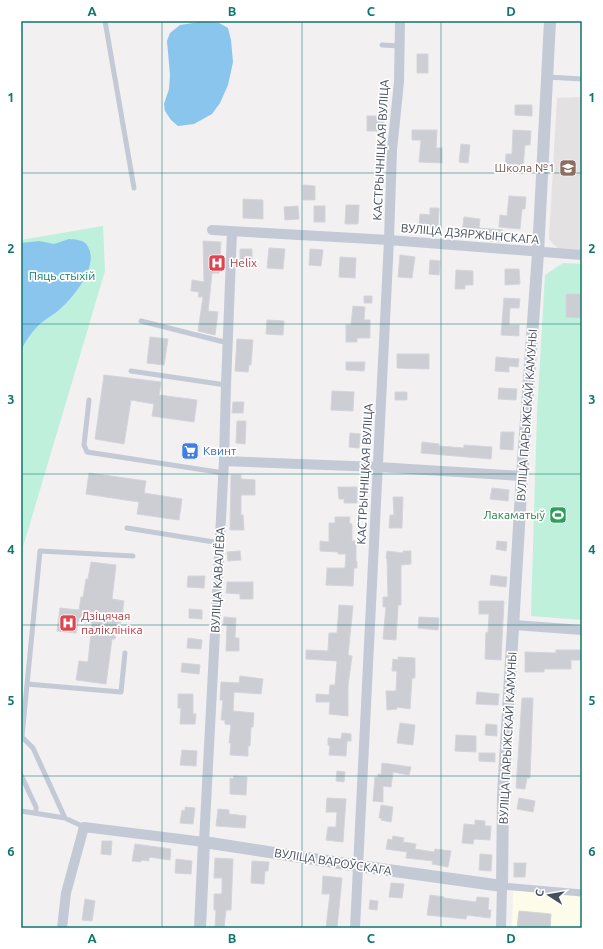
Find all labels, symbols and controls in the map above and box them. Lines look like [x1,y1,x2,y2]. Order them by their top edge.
text: A [87,4,97,18]
text: B [228,4,237,18]
text: C [367,4,376,18]
text: D [506,4,516,18]
street label: КАСТРЫЧНІЦКАЯ ВУЛІЦА [370,79,391,221]
text: 1 [7,90,15,104]
text: 1 [588,90,596,104]
school or university icon: Школа №1 [558,158,578,178]
place label: Школа №1 [494,161,555,174]
street label: ВУЛІЦА ДЗЯРЖЫНСКАГА [400,221,540,246]
text: 2 [7,241,15,255]
text: 2 [588,241,596,255]
hospital icon: Helix [207,253,227,273]
place label: Helix [230,256,257,269]
park label: Пяць стыхій [29,269,95,282]
street label: ВУЛІЦА ПАРЫЖСКАЙ КАМУНЫ [514,328,539,502]
text: 3 [7,392,15,406]
text: 3 [588,392,596,406]
street label: КАСТРЫЧНІЦКАЯ ВУЛІЦА [354,403,375,545]
supermarket icon: Квинт [180,441,200,461]
place label: Квинт [203,444,237,457]
sports icon: Лакаматыў [548,505,568,525]
place label: Лакаматыў [483,508,545,521]
street label: ВУЛІЦА КАВАЛЁВА [208,527,227,633]
text: 4 [7,542,15,556]
text: 4 [588,542,596,556]
place label: Дзіцячая паліклініка [81,609,143,636]
hospital icon: Дзіцячая паліклініка [58,613,78,633]
street label: ВУЛІЦА ПАРЫЖСКАЙ КАМУНЫ [496,651,519,825]
text: 5 [7,693,15,707]
text: 5 [588,693,596,707]
text: 6 [7,844,15,858]
text: 6 [588,844,596,858]
street label: ВУЛІЦА ВАРОЎСКАГА [274,846,393,877]
north arrow [529,875,569,915]
text: С [533,888,546,898]
text: A [87,931,97,945]
text: B [228,931,237,945]
text: C [367,931,376,945]
text: D [506,931,516,945]

